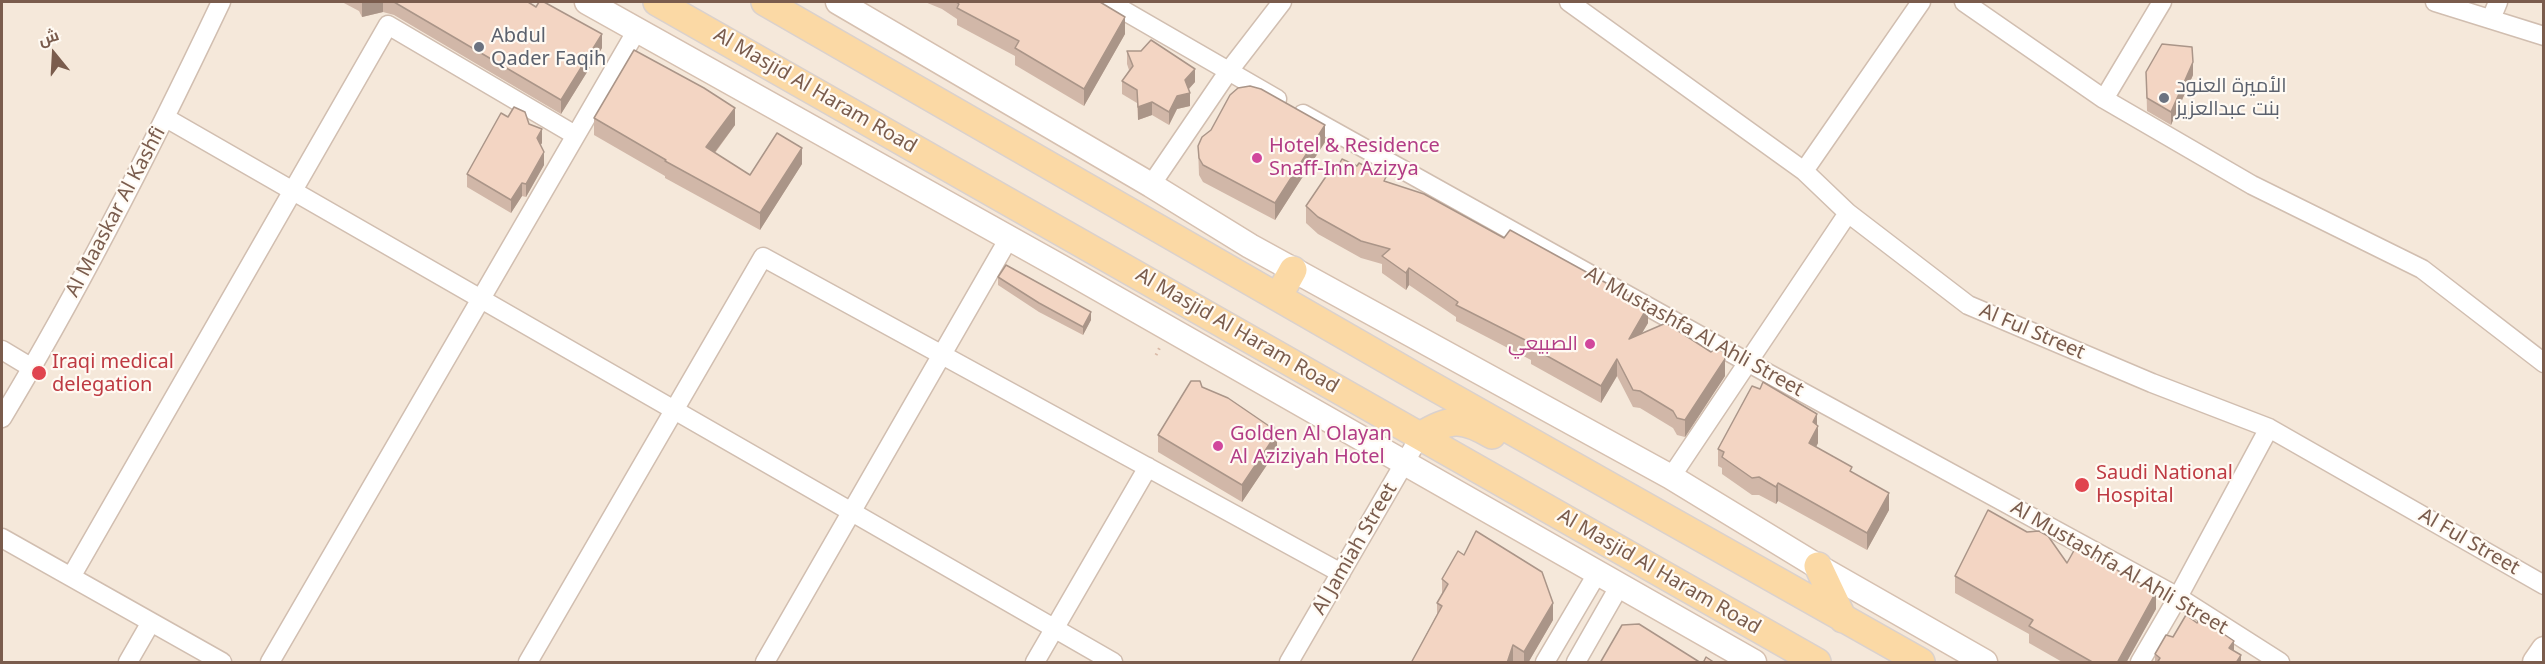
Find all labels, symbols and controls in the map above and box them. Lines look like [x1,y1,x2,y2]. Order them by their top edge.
text: ش [35,23,62,51]
street label: Al Masjid Al Haram Road [709,23,921,159]
north arrow [24,24,84,84]
place label: Abdul Qader Faqih [491,24,606,71]
marker: Abdul Qader Faqih [472,40,486,54]
place label: الأميرة العنود بنت عبدالعزيز [2176,74,2287,121]
marker: الأميرة العنود بنت عبدالعزيز [2157,91,2171,105]
street label: Al Maaskar Al Kashfi [61,123,171,301]
place label: Hotel & Residence Snaff-Inn Azizya [1269,134,1440,181]
marker: Hotel & Residence Snaff-Inn Azizya [1250,151,1264,165]
street label: Al Mustashfa Al Ahli Street [1580,262,1808,402]
street label: Al Masjid Al Haram Road [1131,263,1343,399]
street label: Al Ful Street [1976,299,2088,365]
place label: الصبيعي [1508,332,1578,356]
marker: الصبيعي [1583,337,1597,351]
place label: Iraqi medical delegation [52,350,174,397]
marker: Iraqi medical delegation [30,364,48,382]
place label: Golden Al Olayan Al Aziziyah Hotel [1230,422,1392,469]
marker: Golden Al Olayan Al Aziziyah Hotel [1211,439,1225,453]
place label: Saudi National Hospital [2096,461,2233,508]
marker: Saudi National Hospital [2073,476,2091,494]
street label: Al Jamiah Street [1308,479,1402,619]
street label: Al Mustashfa Al Ahli Street [2006,496,2232,640]
street label: Al Masjid Al Haram Road [1553,504,1765,640]
street label: Al Ful Street [2414,504,2524,580]

